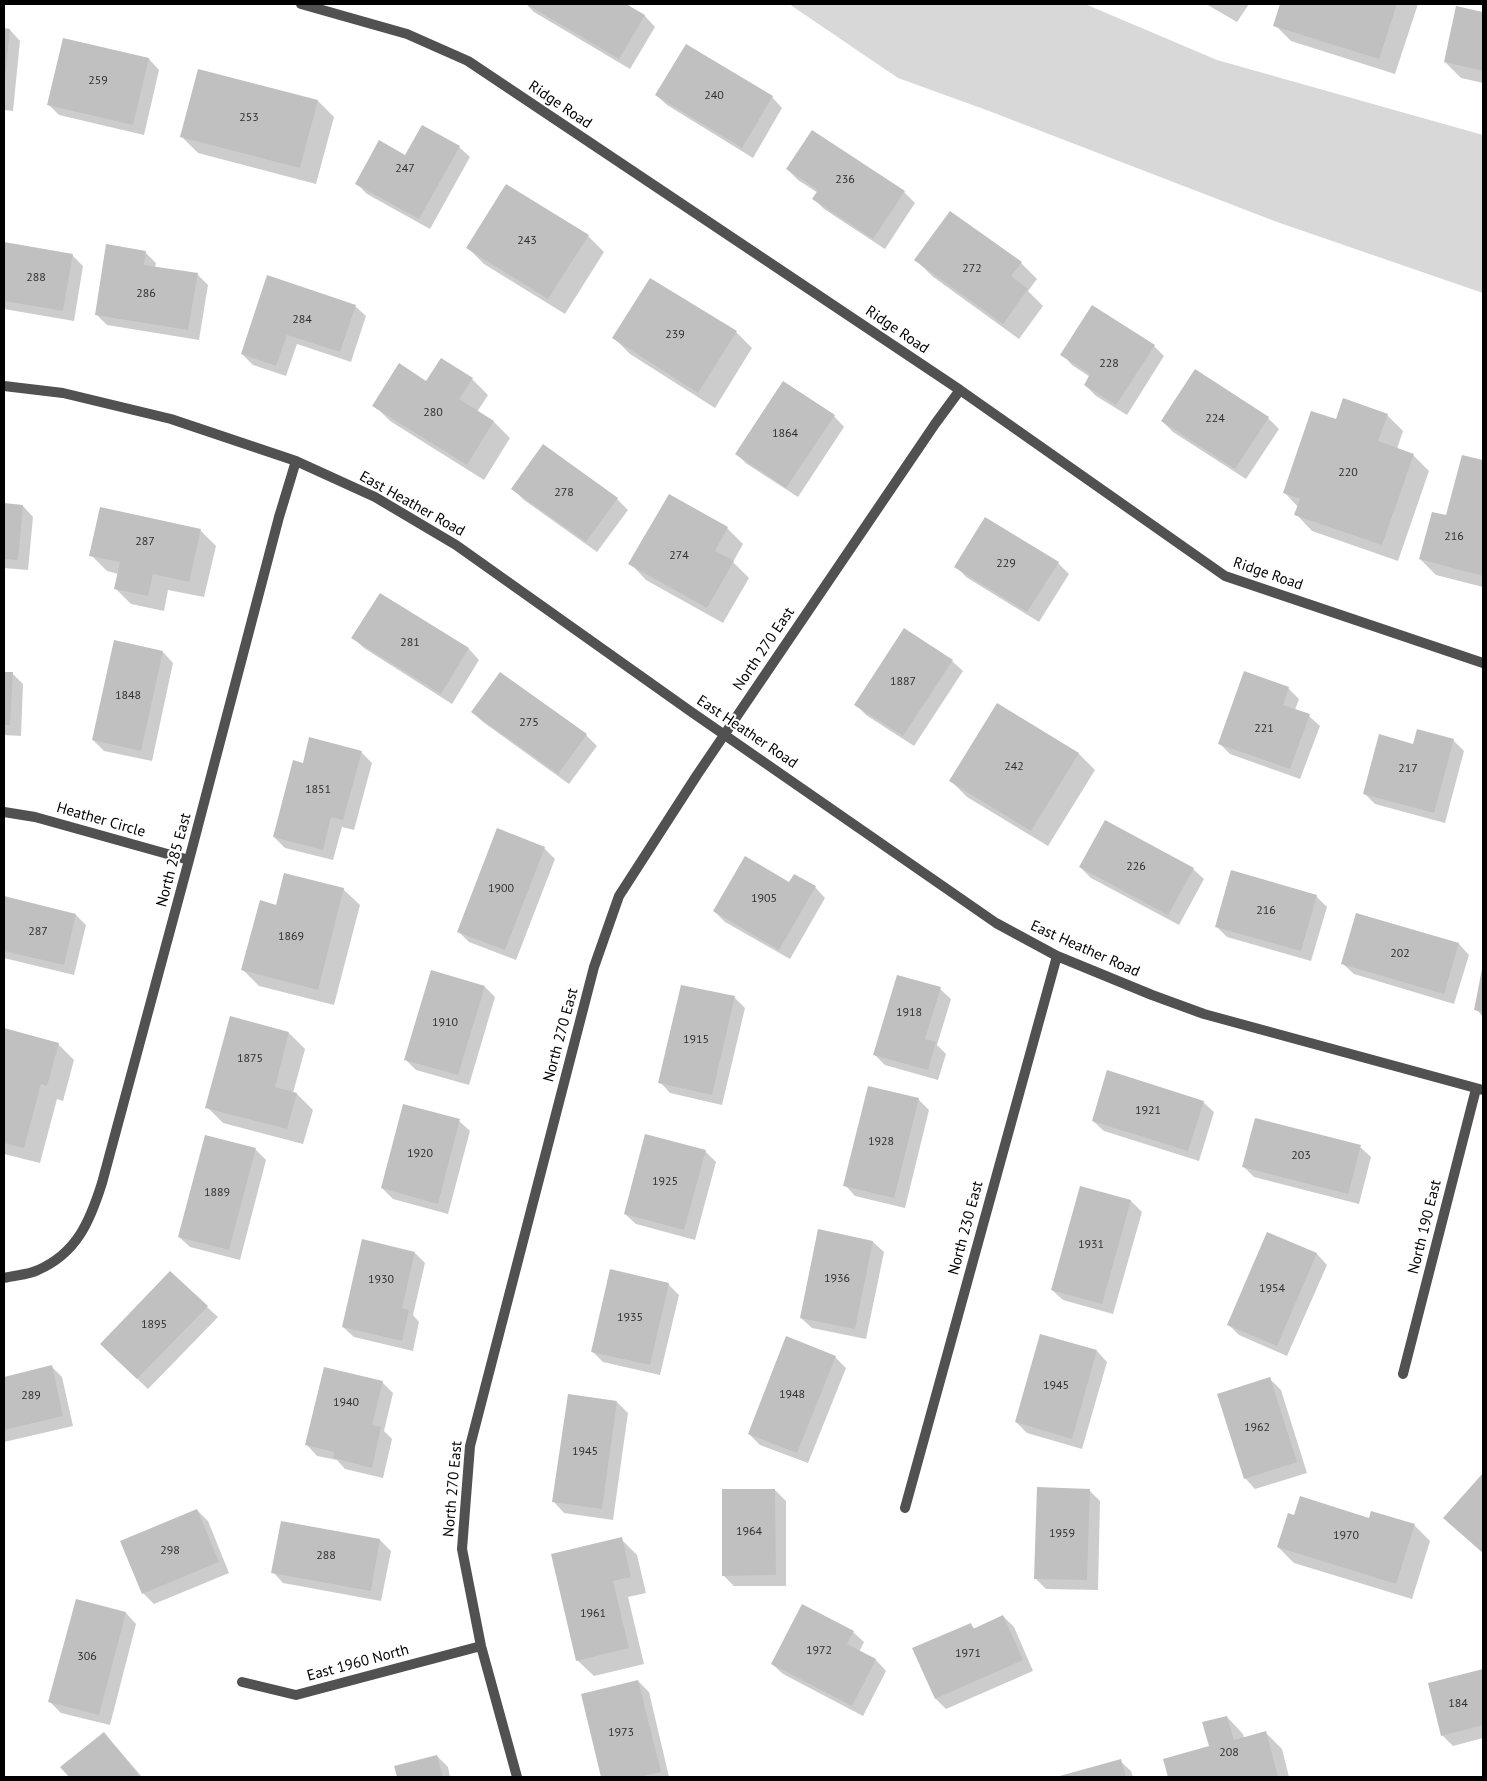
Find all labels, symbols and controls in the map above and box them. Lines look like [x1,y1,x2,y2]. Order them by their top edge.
house number: 259 [88,74,108,88]
street label: Ridge Road [525,77,595,133]
house number: 240 [704,89,724,103]
house number: 253 [239,111,259,125]
house number: 247 [395,162,415,176]
house number: 236 [835,173,855,187]
house number: 243 [517,234,537,248]
house number: 272 [962,262,982,276]
house number: 288 [26,271,46,285]
house number: 286 [136,287,156,301]
street label: Ridge Road [862,302,932,358]
house number: 284 [292,313,312,327]
house number: 239 [665,328,685,342]
house number: 228 [1099,357,1119,371]
house number: 280 [423,406,443,420]
house number: 224 [1205,412,1225,426]
house number: 1864 [772,427,798,441]
house number: 220 [1338,466,1358,480]
street label: East Heather Road [356,468,468,540]
house number: 278 [554,486,574,500]
house number: 216 [1444,530,1464,544]
house number: 287 [135,535,155,549]
house number: 274 [669,549,689,563]
street label: Ridge Road [1231,554,1305,594]
house number: 229 [996,557,1016,571]
street label: North 270 East [730,604,798,694]
house number: 281 [400,636,420,650]
house number: 1887 [890,675,916,689]
house number: 1848 [115,689,141,703]
street label: East Heather Road [693,692,801,772]
house number: 275 [519,716,539,730]
house number: 221 [1254,722,1274,736]
house number: 242 [1004,760,1024,774]
house number: 217 [1398,762,1418,776]
house number: 1851 [305,783,331,797]
street label: Heather Circle [54,799,148,841]
street label: North 285 East [153,811,195,909]
house number: 226 [1126,860,1146,874]
house number: 1900 [488,882,514,896]
house number: 1905 [751,892,777,906]
house number: 216 [1256,904,1276,918]
street label: East Heather Road [1028,917,1142,981]
house number: 287 [28,925,48,939]
house number: 1869 [278,930,304,944]
house number: 202 [1390,947,1410,961]
street label: North 270 East [540,986,582,1084]
house number: 1918 [896,1006,922,1020]
house number: 1910 [432,1016,458,1030]
house number: 1915 [683,1033,709,1047]
house number: 1875 [237,1052,263,1066]
house number: 1921 [1135,1104,1161,1118]
house number: 1928 [868,1135,894,1149]
house number: 1920 [407,1147,433,1161]
house number: 203 [1291,1149,1311,1163]
house number: 1925 [652,1175,678,1189]
street label: North 190 East [1405,1178,1445,1276]
street label: North 230 East [945,1179,987,1277]
house number: 1889 [204,1186,230,1200]
house number: 1931 [1078,1238,1104,1252]
house number: 1936 [824,1272,850,1286]
house number: 1930 [368,1273,394,1287]
house number: 1954 [1259,1282,1285,1296]
house number: 1935 [617,1311,643,1325]
house number: 1895 [141,1318,167,1332]
house number: 1945 [1043,1379,1069,1393]
house number: 1948 [779,1388,805,1402]
house number: 289 [21,1389,41,1403]
house number: 1940 [333,1396,359,1410]
house number: 1962 [1244,1421,1270,1435]
street label: North 270 East [440,1440,466,1538]
house number: 1945 [572,1445,598,1459]
house number: 1964 [736,1525,762,1539]
house number: 1959 [1049,1527,1075,1541]
house number: 1970 [1333,1529,1359,1543]
house number: 298 [160,1544,180,1558]
house number: 288 [316,1549,336,1563]
house number: 1961 [580,1607,606,1621]
street label: East 1960 North [305,1641,411,1685]
house number: 1972 [806,1644,832,1658]
house number: 1971 [955,1647,981,1661]
house number: 306 [77,1650,97,1664]
house number: 184 [1448,1697,1468,1711]
house number: 1973 [608,1726,634,1740]
house number: 208 [1219,1746,1239,1760]

